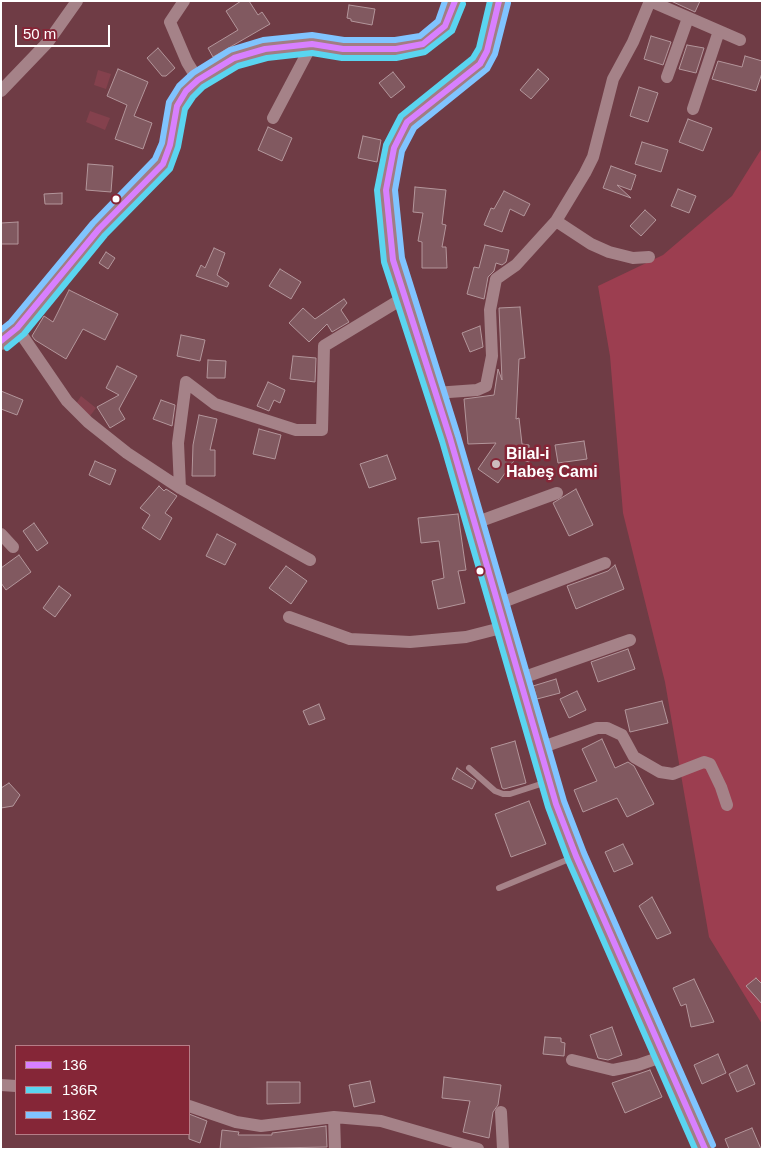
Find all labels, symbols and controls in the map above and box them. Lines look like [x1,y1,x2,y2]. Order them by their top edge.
scale bar [18,15,112,47]
text: 50 m [23,25,56,42]
unlabelled marker [111,194,121,204]
place label: Bilal-i Habeş Cami [506,445,598,483]
marker: Bilal-i Habeş Cami [490,458,502,470]
unlabelled marker [475,566,485,576]
legend [15,1045,190,1135]
text: 136 [62,1056,87,1073]
text: 136R [62,1081,98,1098]
text: 136Z [62,1106,96,1123]

